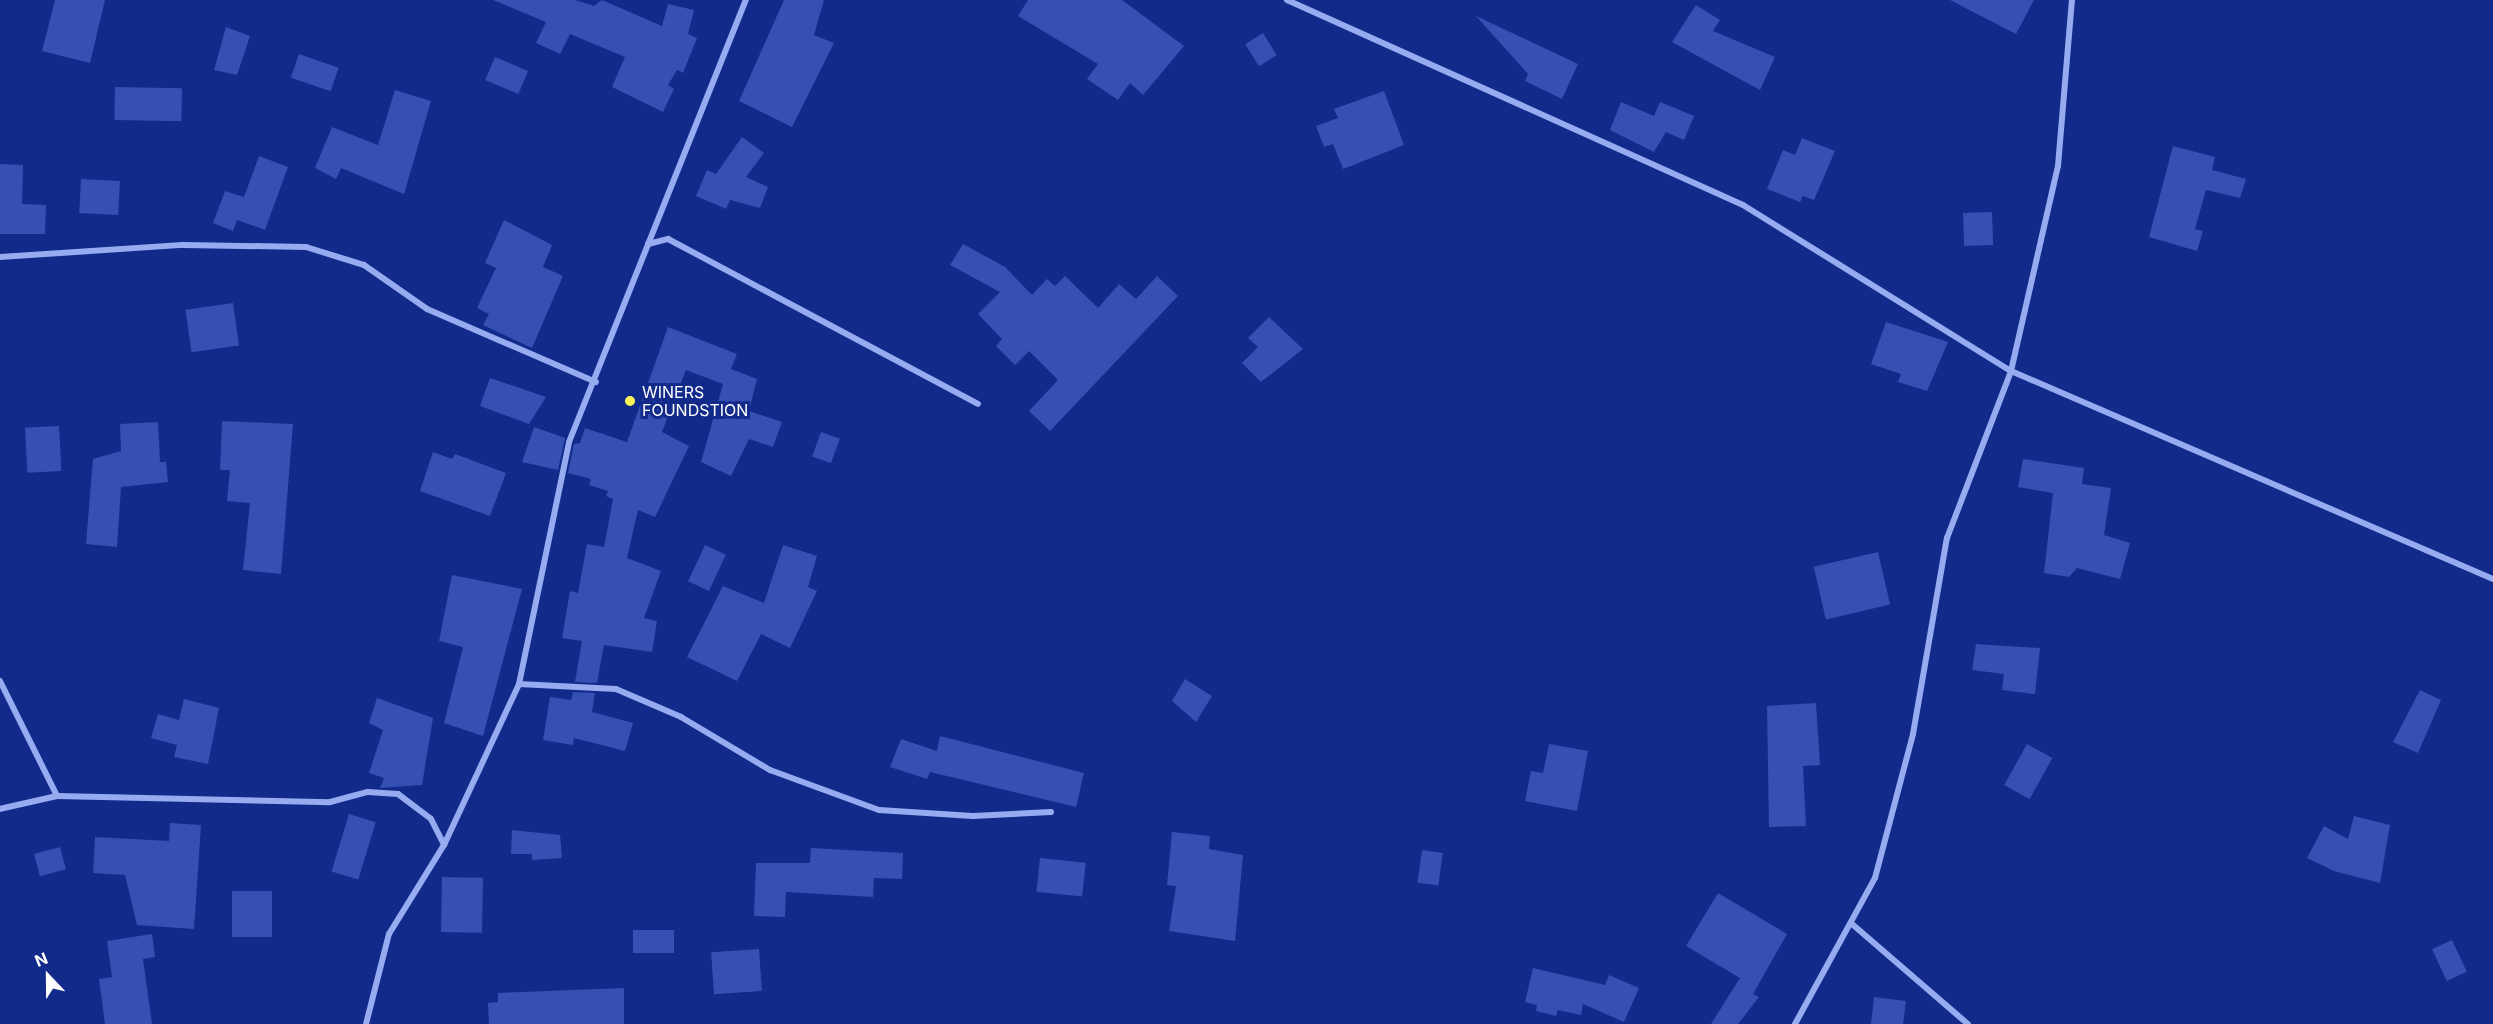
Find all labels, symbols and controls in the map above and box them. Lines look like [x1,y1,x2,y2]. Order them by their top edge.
place label: WINERS FOUNDSTION [642,382,748,420]
marker: WINERS FOUNDSTION [623,394,637,408]
north arrow [18,946,78,1006]
text: N [32,948,51,971]

